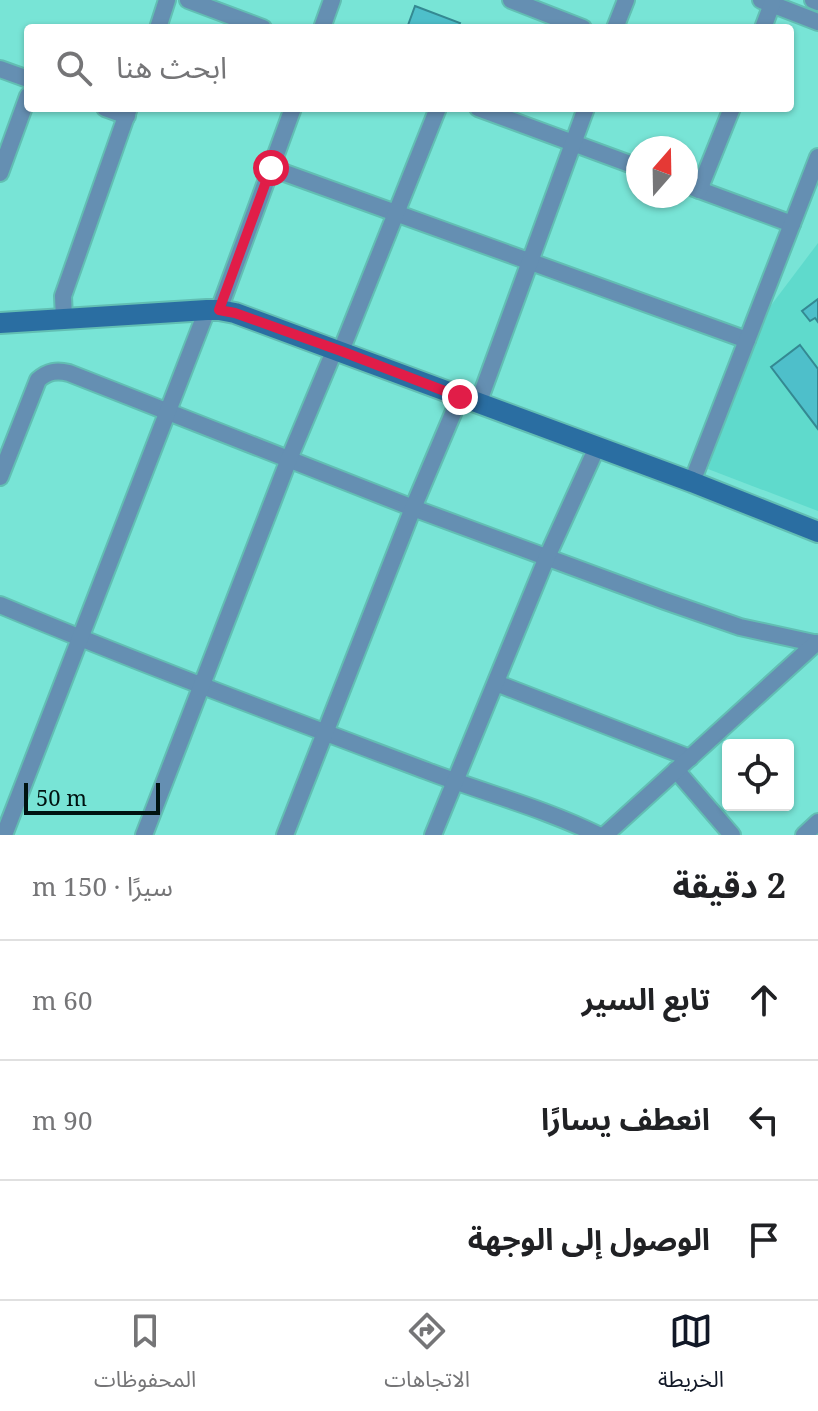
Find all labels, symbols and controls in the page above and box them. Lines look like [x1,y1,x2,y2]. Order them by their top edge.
search box [24,24,794,112]
icon: search [52,46,96,90]
text: ابحث هنا [116,46,227,87]
north arrow [626,136,698,208]
route start [253,150,289,186]
route end [442,379,478,415]
map controls [722,739,794,811]
button: locate [722,739,794,811]
scale bar [24,779,160,815]
text: 50 m [36,782,87,812]
text: 2 دقيقة [672,862,786,908]
text: سيرًا · 150 m [32,868,173,904]
text: تابع السير [582,978,710,1019]
icon: ahead [742,978,786,1022]
text: 60 m [32,982,92,1018]
text: انعطف يسارًا [541,1098,710,1139]
icon: left [742,1098,786,1142]
text: 90 m [32,1102,92,1138]
text: الوصول إلى الوجهة [468,1218,710,1259]
icon: arrive [742,1218,786,1262]
tab: المحفوظات [94,1309,196,1403]
tab: الاتجاهات [384,1309,470,1403]
tab: الخريطة [658,1309,724,1403]

